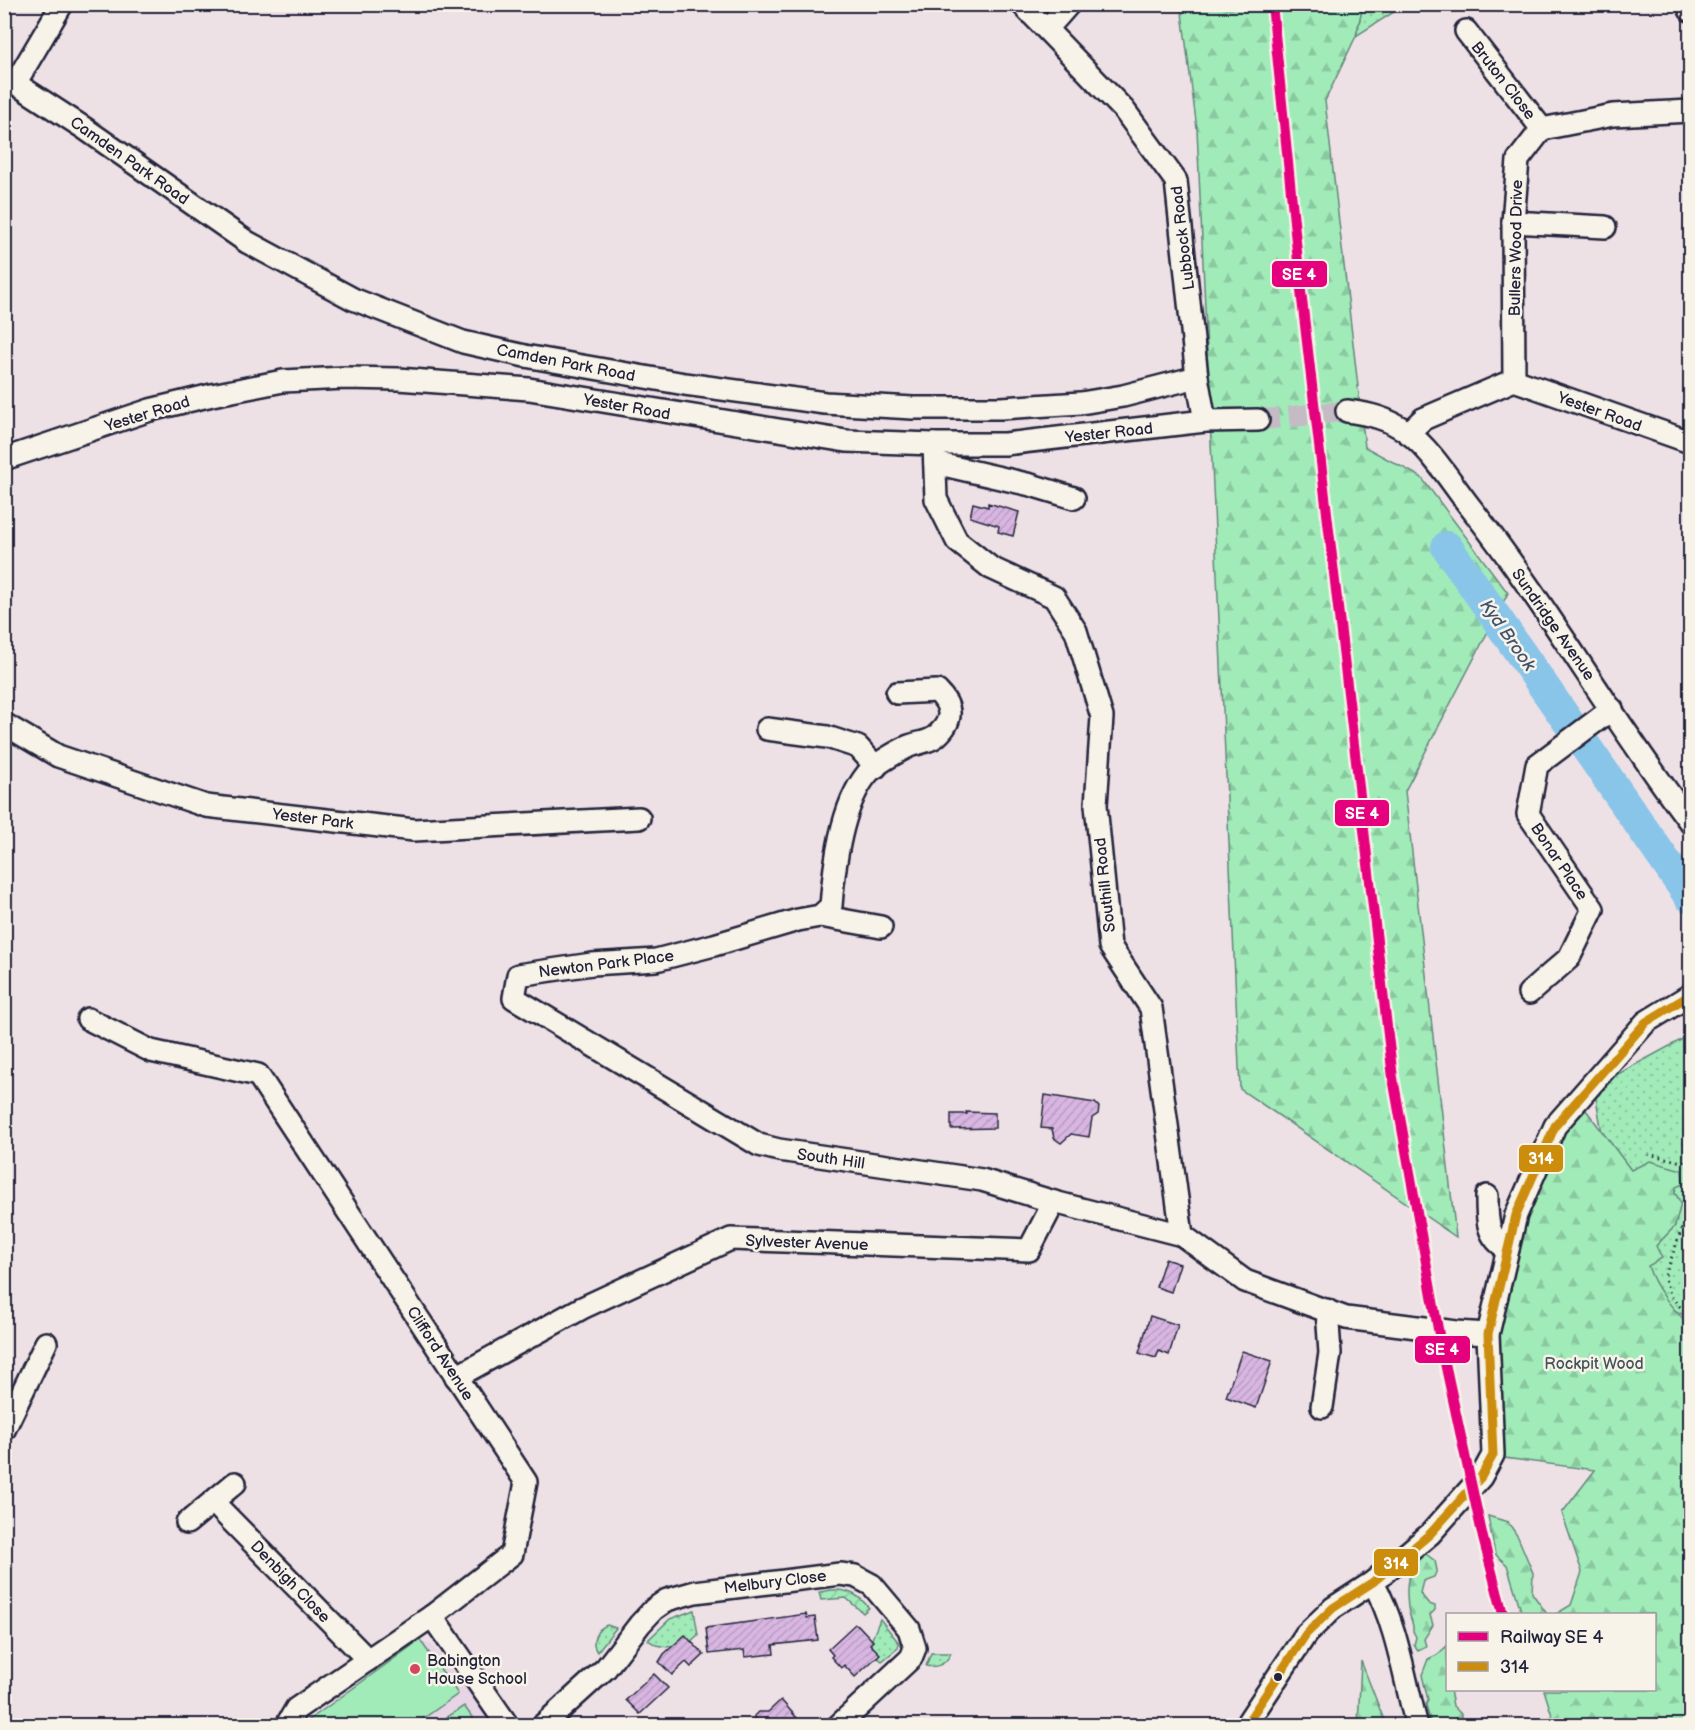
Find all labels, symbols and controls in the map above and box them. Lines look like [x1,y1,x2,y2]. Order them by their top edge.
street label: Bruton Close [1466,38,1540,124]
street label: Camden Park Road [66,113,192,209]
street label: Bullers Wood Drive [1506,179,1527,317]
street label: Lubbock Road [1168,185,1199,291]
line badge: SE 4 [1271,260,1328,288]
text: SE 4 [1282,266,1317,285]
street label: Camden Park Road [495,341,637,386]
street label: Yester Road [1554,388,1644,436]
street label: Yester Road [581,390,672,424]
street label: Yester Road [102,392,192,437]
street label: Yester Road [1063,419,1154,448]
street label: Sundridge Avenue [1507,565,1599,685]
water label: Kyd Brook [1475,596,1540,676]
line badge: SE 4 [1334,799,1390,827]
street label: Yester Park [270,805,355,834]
text: SE 4 [1345,805,1380,824]
street label: Bonar Place [1526,820,1592,904]
street label: Southill Road [1091,837,1120,933]
street label: Newton Park Place [537,947,675,982]
line badge: 314 [1518,1144,1564,1173]
street label: South Hill [796,1145,866,1174]
text: 314 [1528,1150,1554,1169]
street label: Sylvester Avenue [745,1232,869,1255]
street label: Clifford Avenue [402,1303,478,1405]
line badge: SE 4 [1414,1335,1471,1364]
text: SE 4 [1425,1341,1460,1360]
park label: Rockpit Wood [1544,1355,1644,1374]
street label: Denbigh Close [246,1537,334,1627]
line badge: 314 [1373,1548,1419,1577]
text: 314 [1383,1555,1409,1574]
street label: Melbury Close [723,1567,828,1598]
legend [1446,1613,1656,1691]
text: Railway SE 4 [1500,1627,1603,1648]
place label: Babington House School [427,1652,527,1689]
text: 314 [1500,1657,1529,1678]
marker: Babington House School [408,1662,422,1676]
unlabelled marker [1272,1671,1284,1683]

